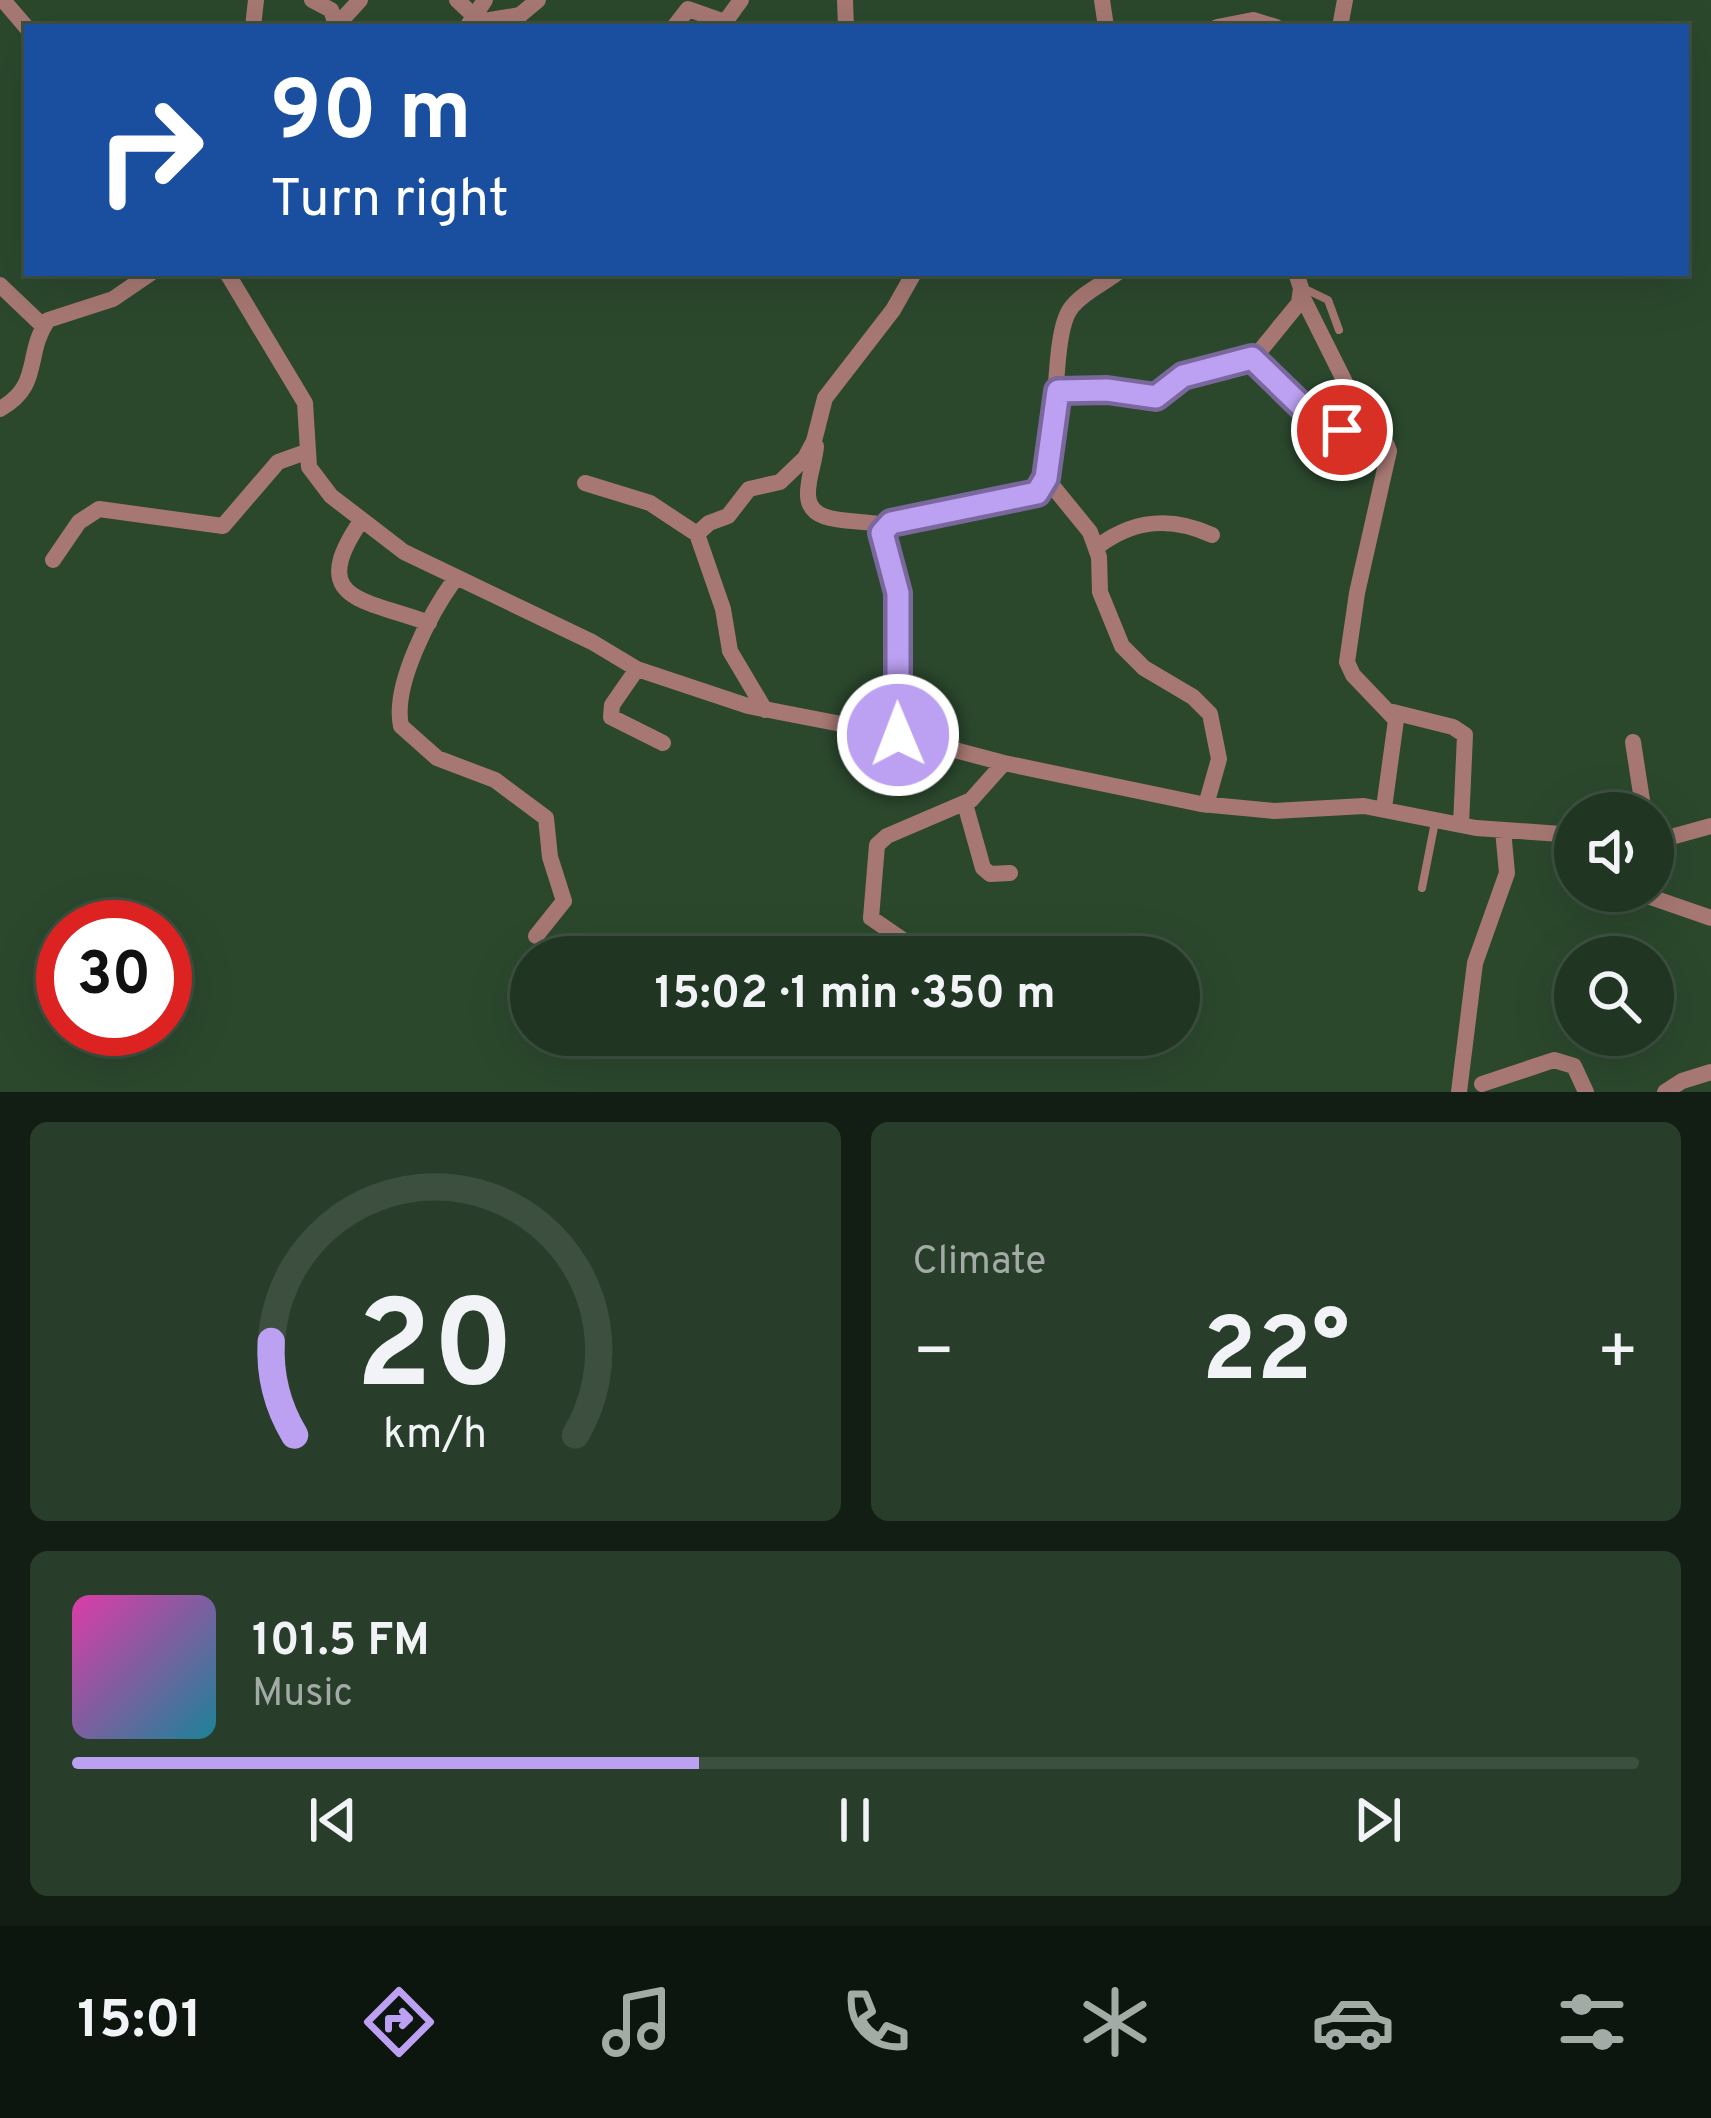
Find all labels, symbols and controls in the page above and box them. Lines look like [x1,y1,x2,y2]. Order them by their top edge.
text: 90 m [270,63,472,169]
icon: right [72,72,228,228]
text: Turn right [270,167,509,236]
pin [1291,379,1393,481]
icon: arrive [1309,397,1375,463]
position arrow [835,672,961,798]
map controls [1554,792,1674,1056]
button: sound [1554,792,1674,912]
speed limit sign: 30 [36,900,192,1056]
button: search [1554,936,1674,1056]
text: 15:02 · 1 min · 350 m [654,967,1056,1024]
text: Climate [913,1239,1046,1288]
text: 20 [356,1274,514,1432]
text: 22° [1202,1299,1350,1412]
text: − [913,1314,955,1397]
text: + [1596,1314,1639,1397]
text: km/h [383,1408,487,1462]
text: 101.5 FM [252,1614,430,1671]
text: Music [252,1671,353,1720]
icon: previous [300,1787,366,1853]
icon: pause [822,1787,888,1853]
icon: next [1345,1787,1411,1853]
icon: directions [357,1980,441,2064]
icon: music [595,1980,679,2064]
icon: phone [834,1980,918,2064]
icon: climate [1073,1980,1157,2064]
icon: car [1311,1980,1395,2064]
icon: filters [1550,1980,1634,2064]
text: 15:01 [77,1988,202,2057]

